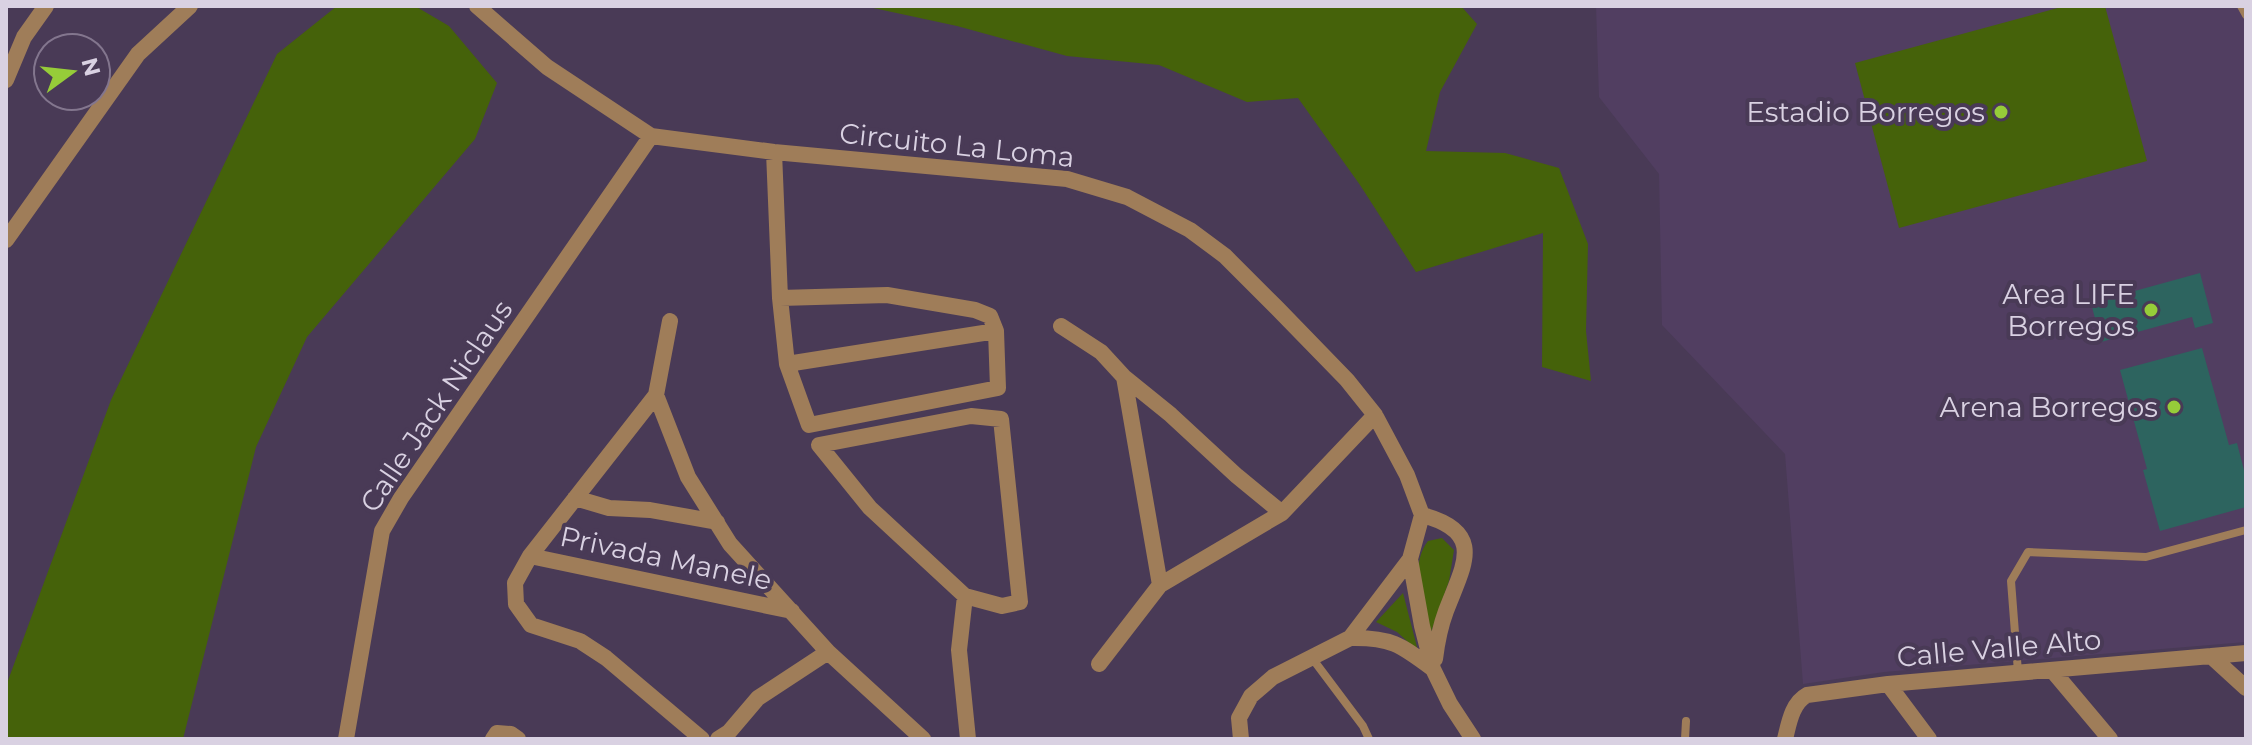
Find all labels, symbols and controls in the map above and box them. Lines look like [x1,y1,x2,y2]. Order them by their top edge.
north arrow [32,32,112,112]
text: N [75,55,106,79]
place label: Estadio Borregos [1746,95,1985,129]
marker: Estadio Borregos [1992,103,2010,121]
street label: Circuito La Loma [838,116,1076,174]
place label: Area LIFE Borregos [2002,277,2135,343]
street label: Calle Jack Niclaus [353,294,519,518]
marker: Area LIFE Borregos [2142,301,2160,319]
place label: Arena Borregos [1939,390,2158,424]
marker: Arena Borregos [2165,398,2183,416]
street label: Privada Manele [557,519,775,597]
street label: Calle Valle Alto [1895,622,2103,674]

